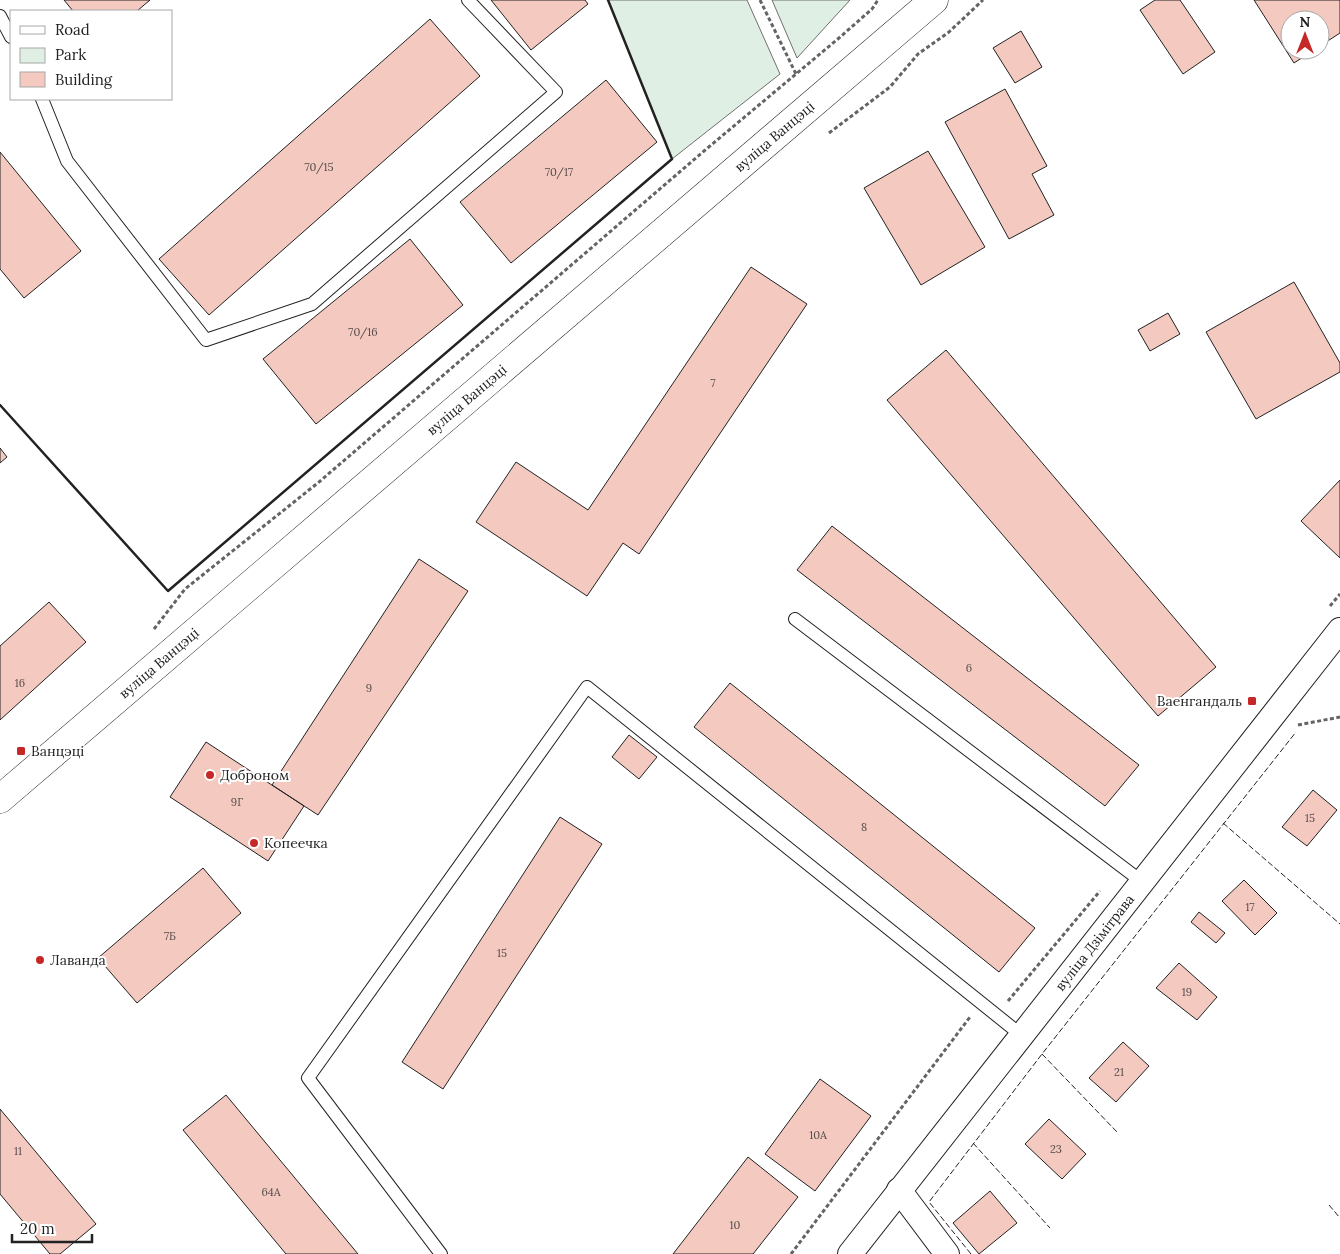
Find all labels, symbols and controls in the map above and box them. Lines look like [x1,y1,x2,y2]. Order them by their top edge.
legend [10,10,172,100]
north arrow [1280,10,1330,60]
text: N [1300,13,1311,31]
text: Road [55,20,90,39]
text: Park [55,45,86,64]
text: Building [55,70,113,89]
street label: вуліца Ванцэці [731,97,818,176]
house number: 70/15 [305,160,333,175]
house number: 70/17 [545,165,573,180]
house number: 70/16 [348,325,378,340]
street label: вуліца Ванцэці [423,361,510,439]
house number: 7 [710,376,716,390]
street label: вуліца Ванцэці [115,624,203,702]
house number: 6 [966,661,972,675]
house number: 16 [15,676,25,690]
house number: 9 [366,681,372,695]
place label: Ваенгандаль [1157,692,1242,710]
marker: Ваенгандаль [1246,695,1258,707]
place label: Ванцэці [31,742,84,760]
marker: Ванцэці [15,745,27,757]
place label: Доброном [220,766,289,784]
marker: Доброном [204,769,216,781]
house number: 9Г [231,795,243,809]
house number: 15 [1305,811,1315,825]
house number: 8 [861,820,867,834]
place label: Копеечка [264,834,328,852]
marker: Копеечка [248,837,260,849]
street label: вуліца Дзімітрава [1051,891,1138,994]
house number: 17 [1245,900,1255,914]
house number: 7Б [164,929,176,943]
house number: 15 [497,946,507,960]
place label: Лаванда [50,951,106,969]
marker: Лаванда [34,954,46,966]
house number: 19 [1182,985,1192,999]
house number: 21 [1114,1065,1124,1079]
house number: 10А [809,1128,828,1142]
house number: 23 [1050,1142,1062,1156]
house number: 11 [14,1144,22,1158]
house number: 64А [261,1185,282,1199]
scale bar [12,1212,92,1244]
house number: 10 [730,1218,741,1232]
text: 20 m [20,1219,55,1238]

